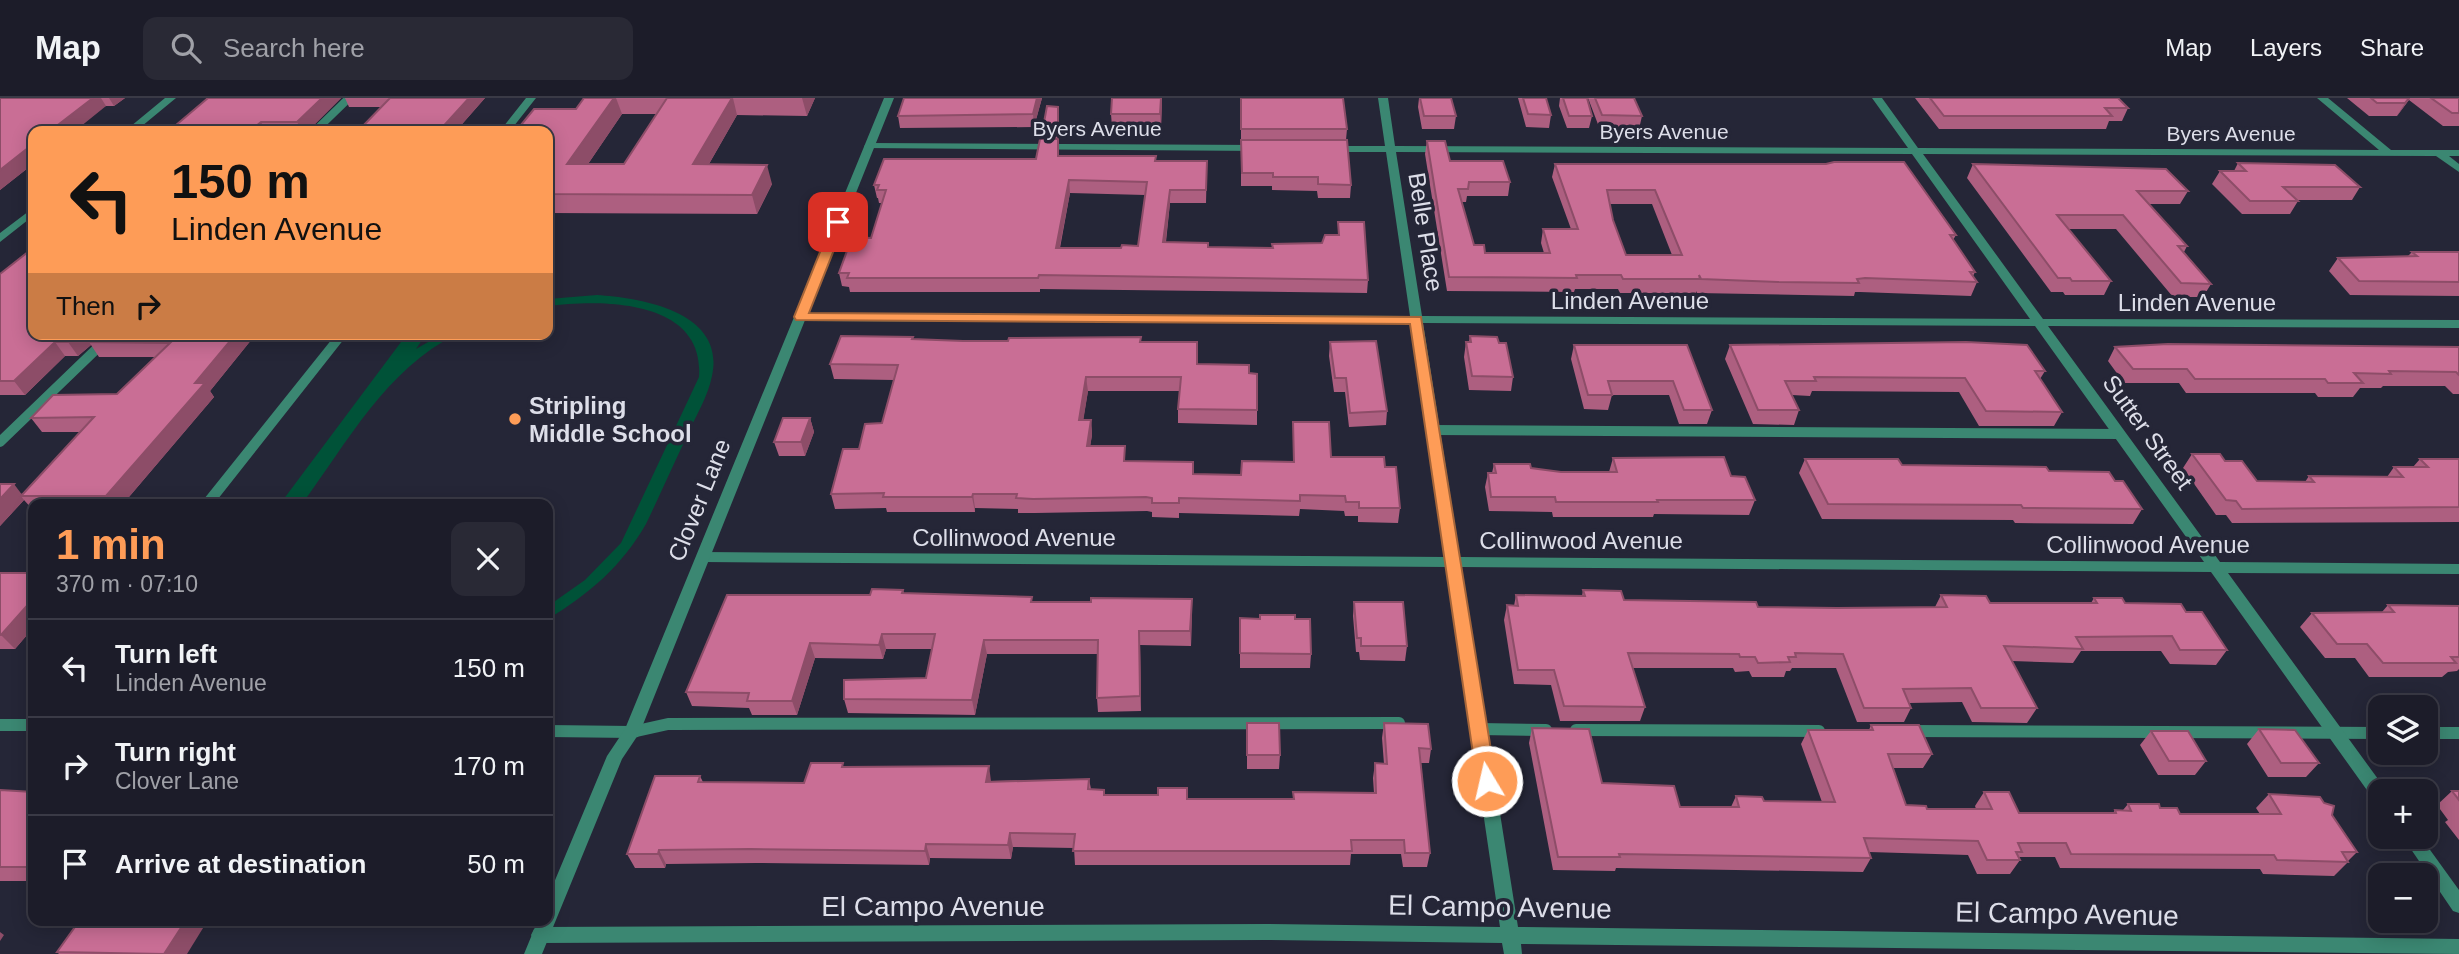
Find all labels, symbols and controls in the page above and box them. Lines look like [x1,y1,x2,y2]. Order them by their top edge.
search box [143,17,633,80]
text: Map [35,29,101,66]
icon: search [167,29,205,67]
text: Search here [223,33,365,63]
text: Map [2165,34,2212,61]
text: Layers [2250,34,2322,61]
text: Share [2360,34,2424,61]
street label: Byers Avenue [1032,117,1162,140]
street label: Byers Avenue [1599,120,1729,143]
street label: Byers Avenue [2166,122,2296,145]
icon: left [56,154,147,245]
text: 150 m [171,154,310,208]
street label: Belle Place [1403,171,1449,293]
pin [808,192,868,252]
icon: arrive [819,203,857,241]
text: Linden Avenue [171,211,382,247]
icon: right [129,287,167,325]
street label: Linden Avenue [1551,287,1709,314]
street label: Linden Avenue [2118,289,2276,316]
text: Then [56,291,115,321]
street label: Sutter Street [2097,370,2199,495]
place label: Stripling Middle School [529,392,692,447]
marker: Stripling Middle School [507,411,523,427]
street label: Clover Lane [662,435,736,565]
text: 1 min [56,521,166,568]
button: close [451,522,525,596]
street label: Collinwood Avenue [912,524,1116,551]
street label: Collinwood Avenue [1479,527,1683,554]
street label: Collinwood Avenue [2046,531,2250,558]
text: 370 m · 07:10 [56,571,198,597]
text: Turn left [115,639,217,669]
icon: left [56,649,94,687]
text: 150 m [453,653,525,683]
text: Linden Avenue [115,670,267,696]
map controls [2368,695,2438,933]
button: layers [2368,695,2438,765]
text: Turn right [115,737,236,767]
position arrow [1450,744,1524,818]
icon: right [56,747,94,785]
text: 170 m [453,751,525,781]
text: Clover Lane [115,768,239,794]
button: + [2368,779,2438,849]
icon: arrive [56,845,94,883]
text: Arrive at destination [115,849,366,879]
text: 50 m [467,849,525,879]
button: − [2368,863,2438,933]
street label: El Campo Avenue [1388,890,1612,924]
street label: El Campo Avenue [821,891,1045,922]
street label: El Campo Avenue [1955,897,2179,931]

